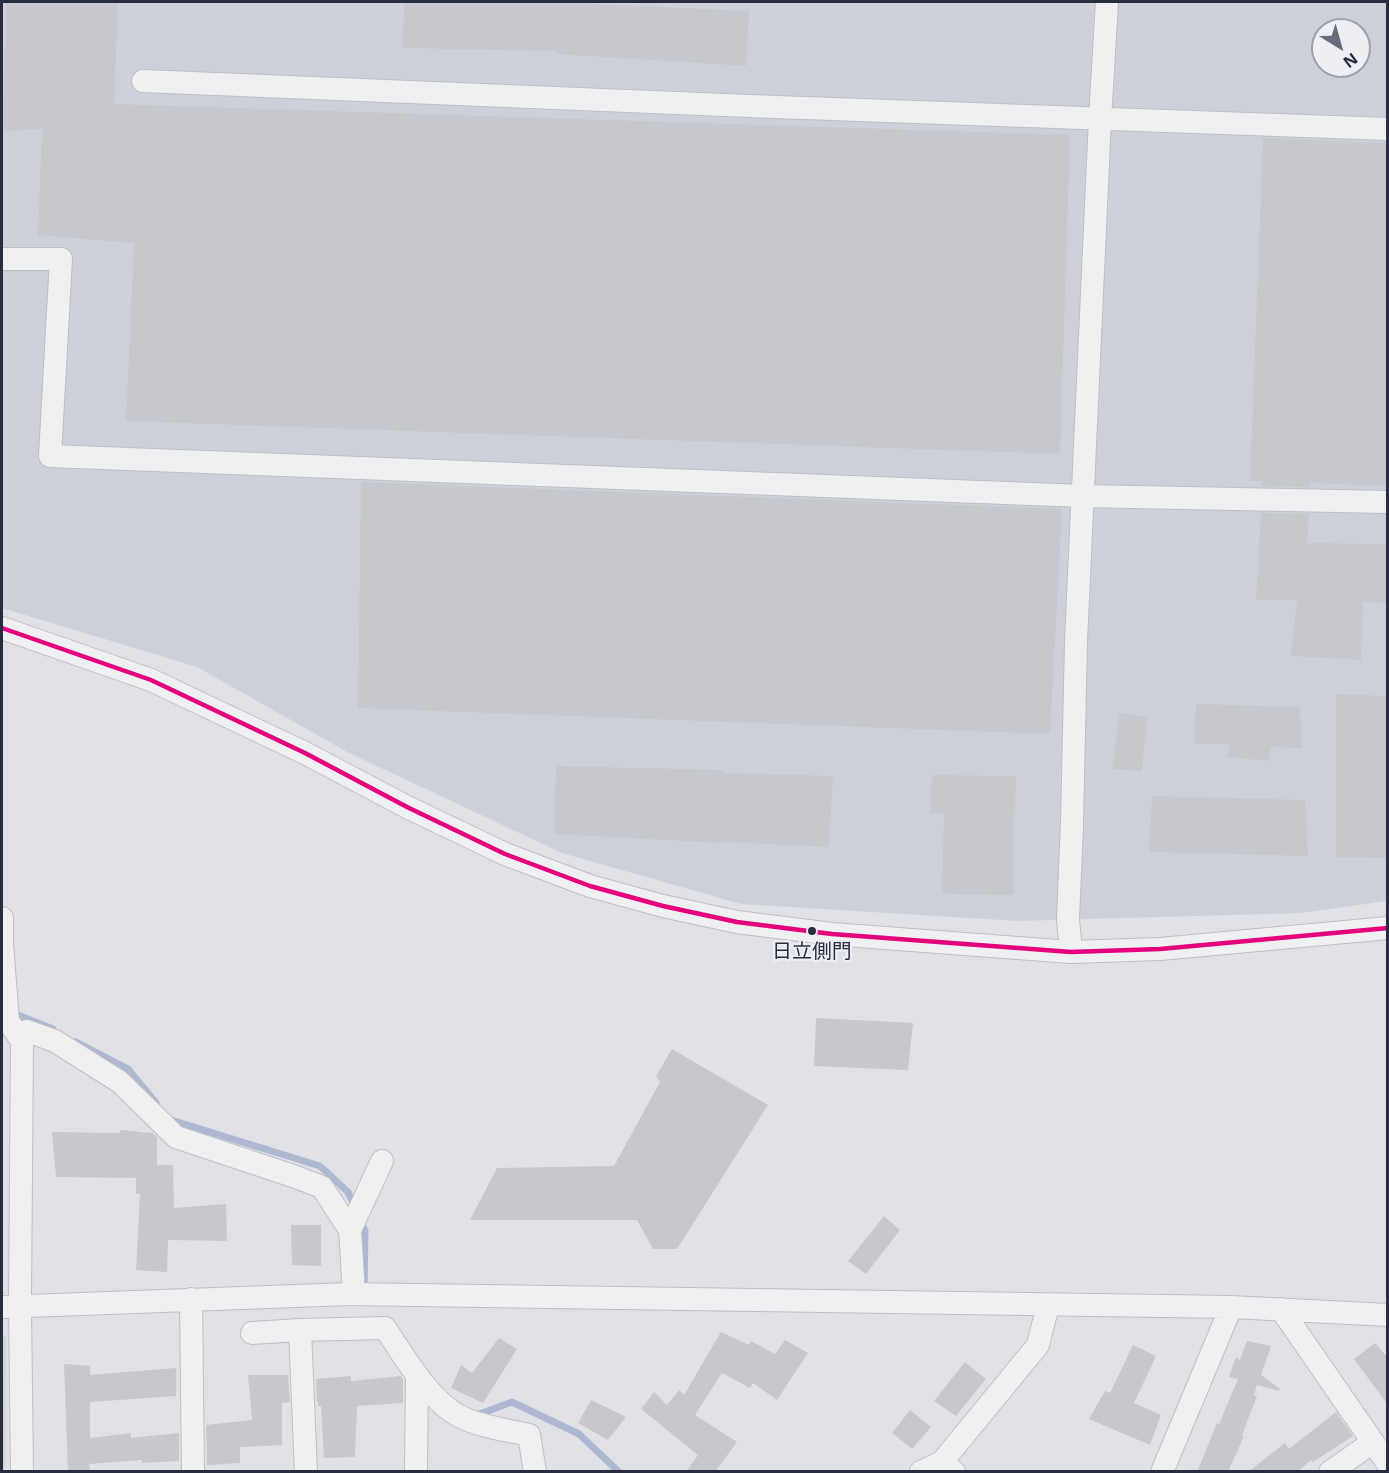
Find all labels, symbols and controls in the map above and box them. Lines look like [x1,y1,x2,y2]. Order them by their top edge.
north arrow [1311,18,1371,78]
text: N [1339,48,1362,73]
marker: 日立側門 [806,925,818,937]
place label: 日立側門 [772,940,852,964]

